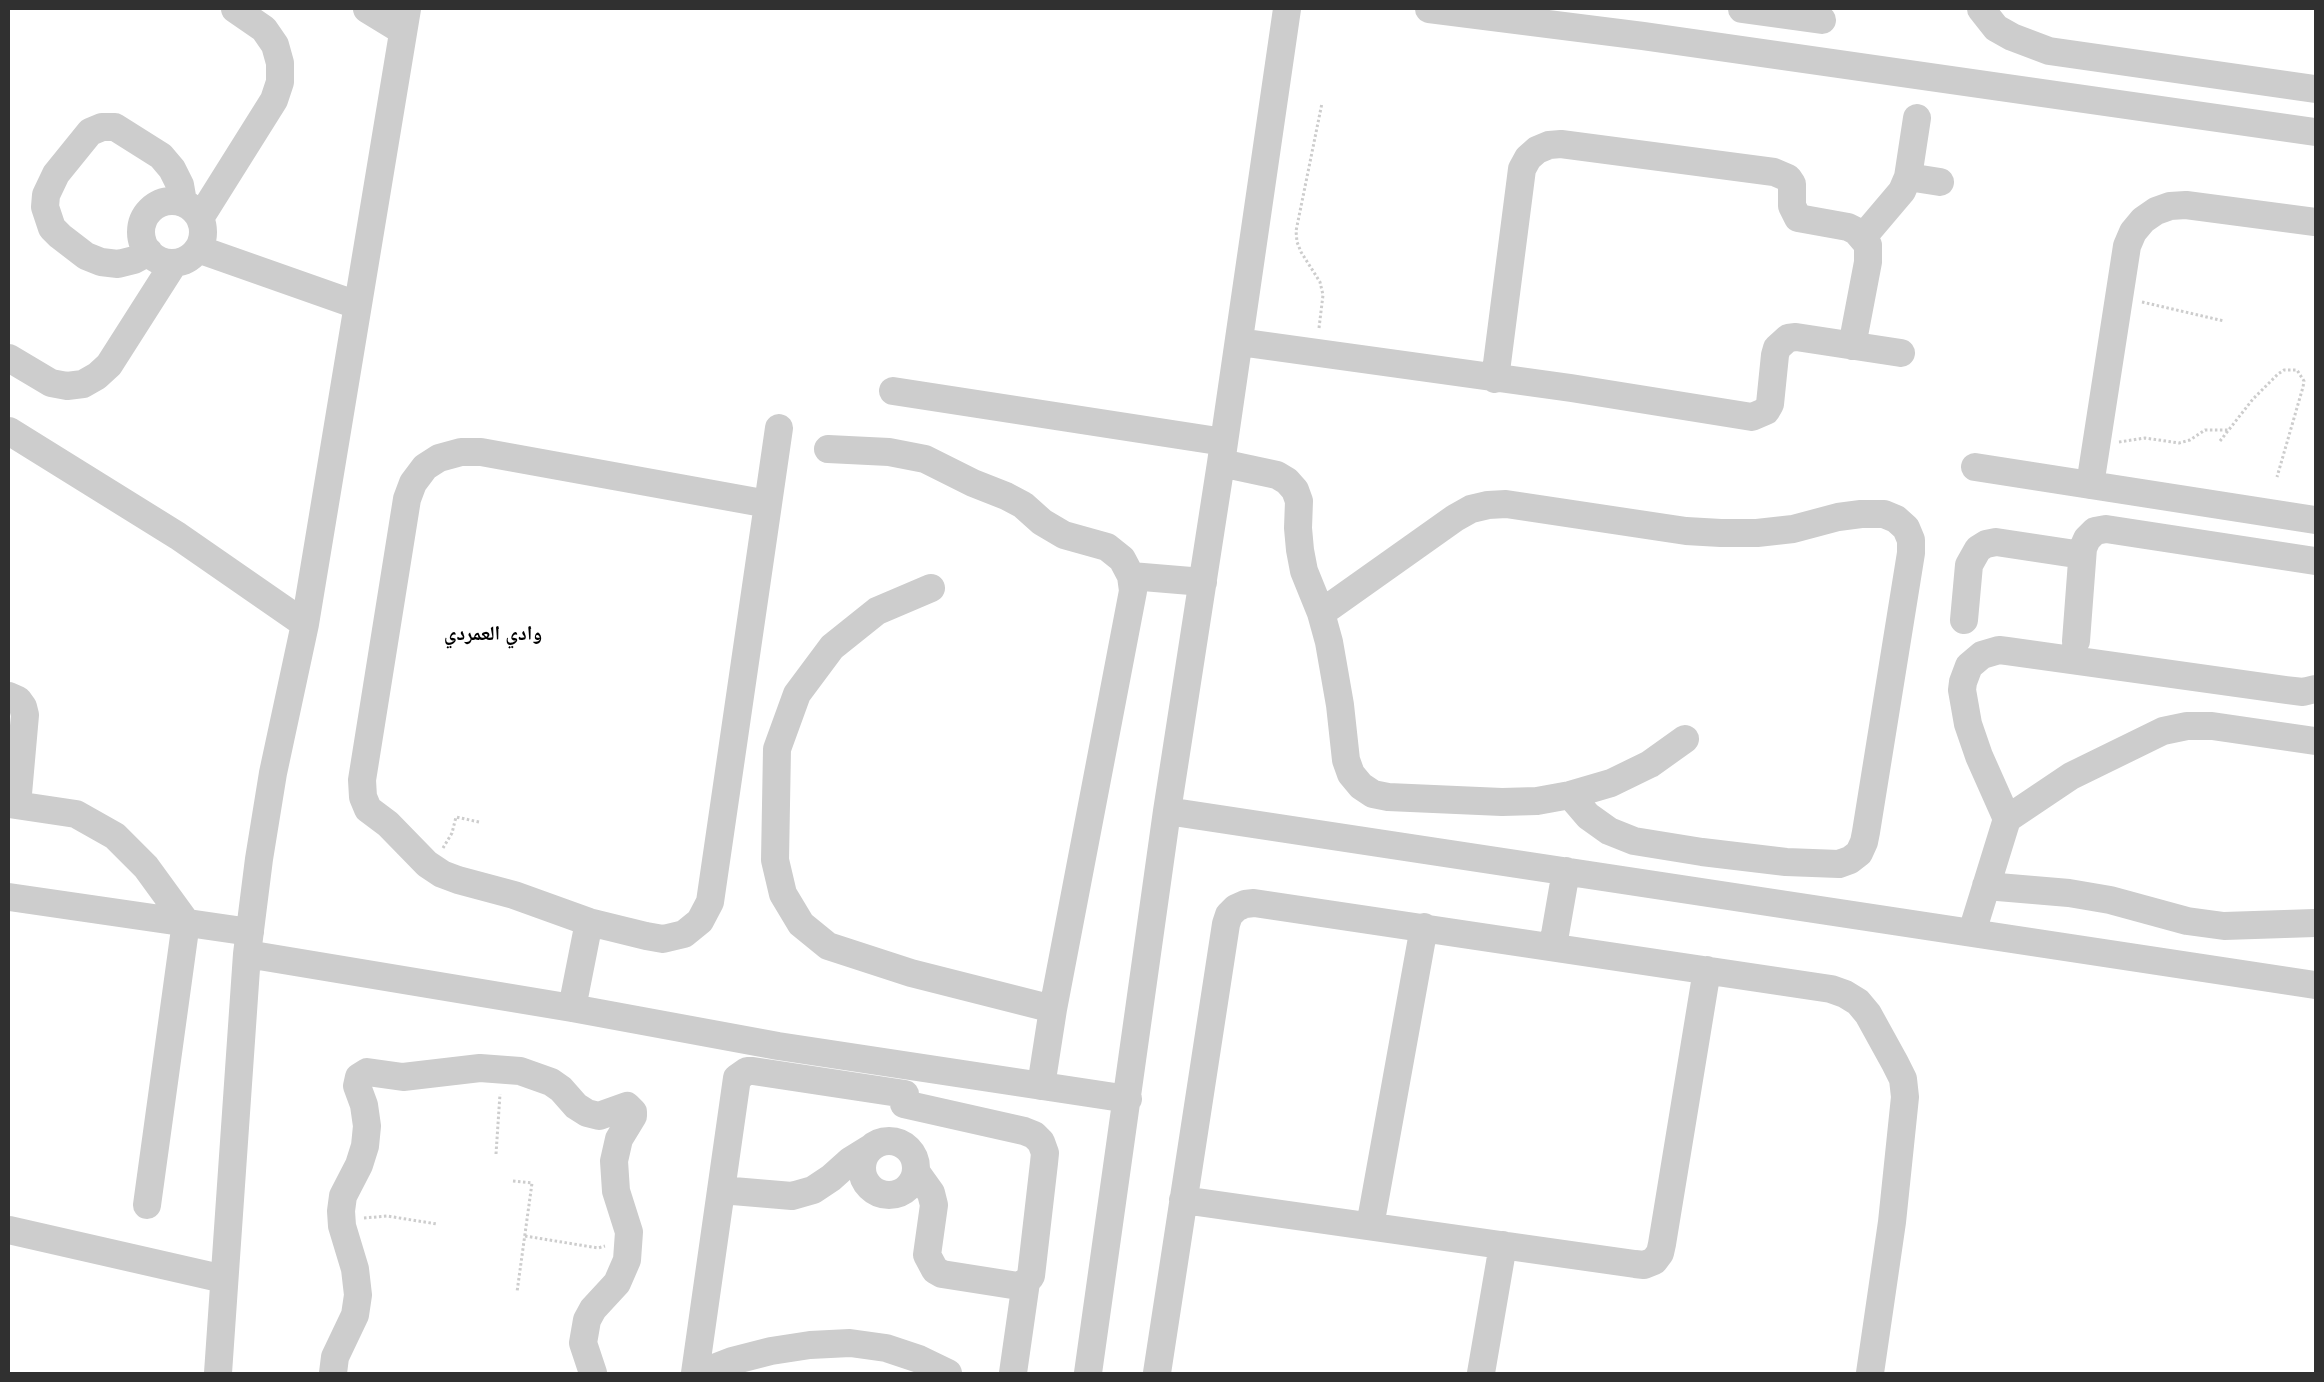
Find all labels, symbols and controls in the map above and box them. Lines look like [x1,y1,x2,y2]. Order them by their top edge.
district label: وادي العمردي [444,622,542,646]

